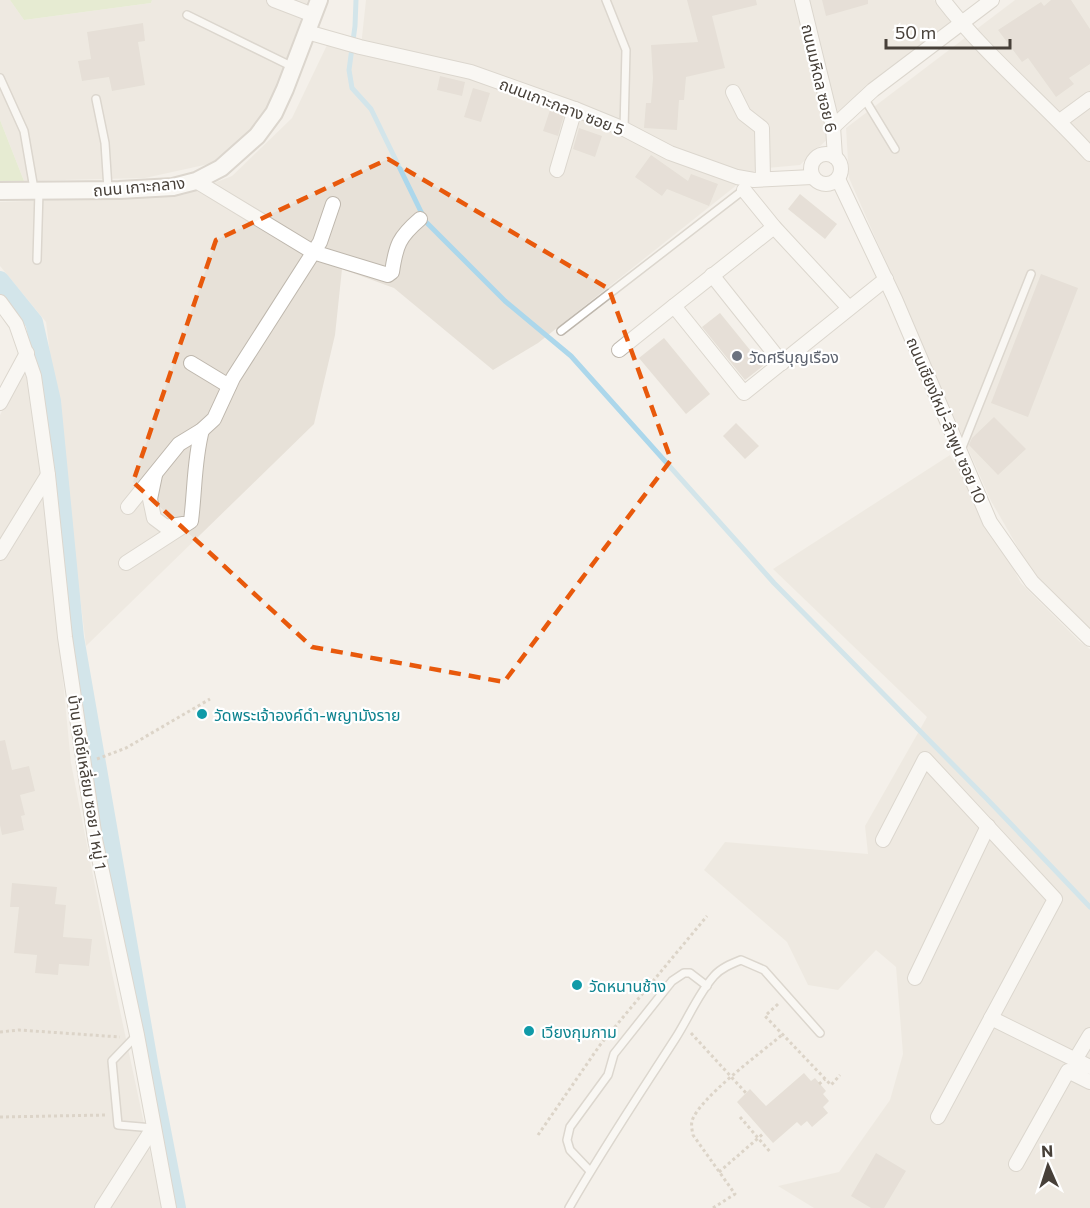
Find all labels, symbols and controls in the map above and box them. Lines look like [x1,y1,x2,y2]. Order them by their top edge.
scale bar [886,12,1010,50]
text: 50 m [895,21,936,43]
street label: ถนนมหิดล ซอย 6 [798,22,842,134]
street label: ถนนเกาะกลาง ซอย 5 [497,73,627,139]
street label: ถนน เกาะกลาง [92,173,186,199]
street label: ถนนเชียงใหม่-ลำพูน ซอย 10 [902,334,991,506]
place label: วัดศรีบุญเรือง [749,347,839,367]
marker: วัดศรีบุญเรือง [730,349,744,363]
street label: บ้าน เจดีย์เหลี่ยม ซอย 1 หมู่ 1 [64,693,112,871]
place label: วัดพระเจ้าองค์ดำ-พญามังราย [214,705,400,724]
marker: วัดพระเจ้าองค์ดำ-พญามังราย [195,707,209,721]
place label: วัดหนานช้าง [589,976,666,995]
marker: วัดหนานช้าง [570,978,584,992]
place label: เวียงกุมกาม [541,1022,617,1042]
marker: เวียงกุมกาม [522,1024,536,1038]
north arrow [1018,1136,1078,1196]
text: N [1041,1141,1054,1160]

